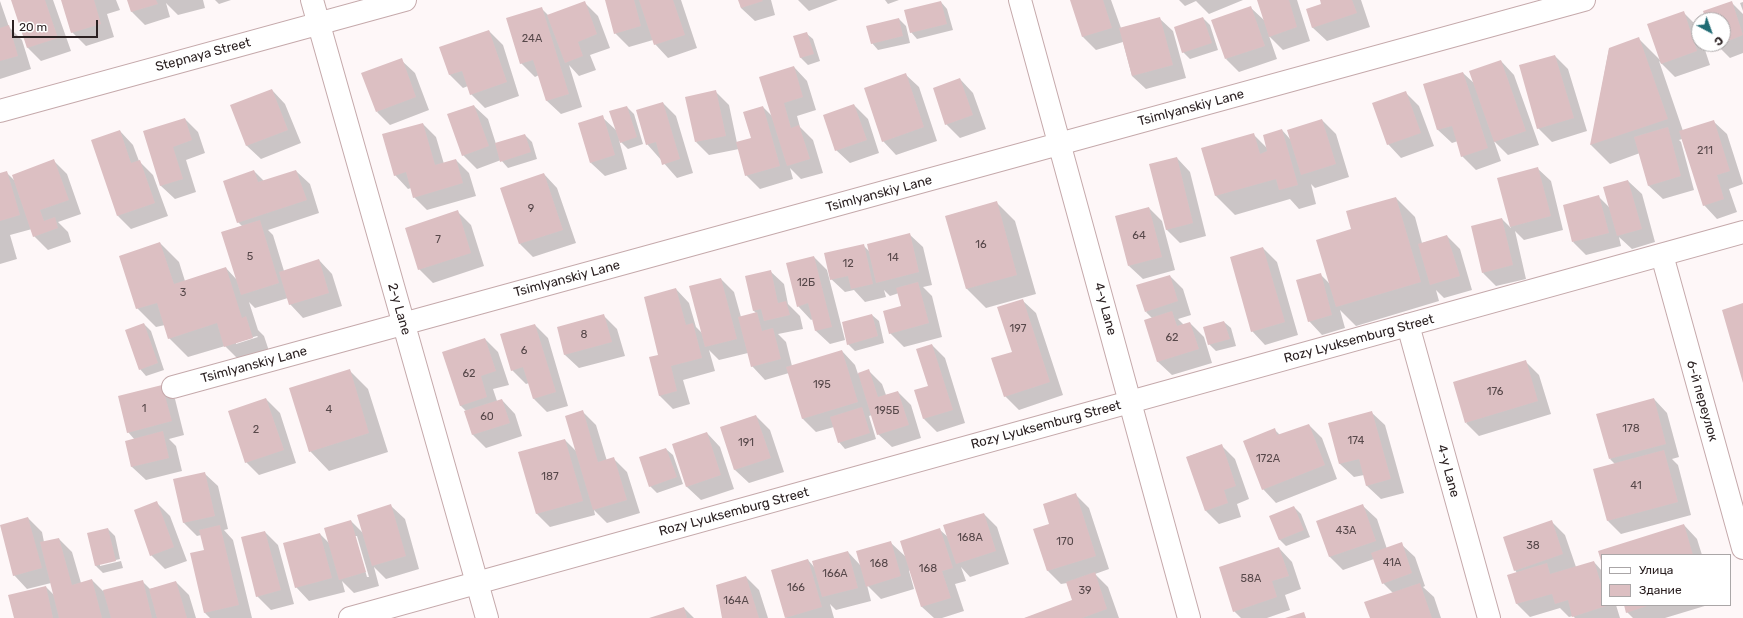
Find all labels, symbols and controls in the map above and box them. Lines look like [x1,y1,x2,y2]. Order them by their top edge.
scale bar [14,12,100,38]
north arrow [1691,12,1731,52]
text: 20 m [19,20,47,34]
house number: 24А [522,32,542,46]
text: С [1711,33,1726,48]
street label: Stepnaya Street [154,35,252,75]
street label: Tsimlyanskiy Lane [1136,86,1246,130]
house number: 211 [1697,144,1713,158]
street label: Tsimlyanskiy Lane [824,172,934,216]
house number: 9 [528,202,534,216]
house number: 64 [1132,229,1146,243]
house number: 7 [435,233,441,247]
house number: 16 [975,238,987,252]
house number: 5 [247,250,253,264]
house number: 14 [887,251,899,265]
street label: Tsimlyanskiy Lane [512,257,622,301]
house number: 12 [842,257,854,271]
house number: 12Б [797,276,815,290]
street label: 2-y Lane [384,281,414,337]
street label: 4-y Lane [1090,281,1120,337]
house number: 3 [180,286,186,300]
street label: Rozy Lyuksemburg Street [1282,311,1436,367]
house number: 197 [1010,322,1026,336]
house number: 8 [581,328,587,342]
house number: 62 [1165,331,1179,345]
street label: Tsimlyanskiy Lane [199,343,309,387]
house number: 6 [521,344,527,358]
street label: 6-й переулок [1683,359,1721,443]
house number: 62 [462,367,476,381]
house number: 195 [813,378,831,392]
house number: 176 [1487,385,1503,399]
street label: Rozy Lyuksemburg Street [969,397,1123,453]
house number: 1 [142,402,146,416]
house number: 4 [326,403,332,417]
house number: 195Б [875,404,899,418]
house number: 60 [480,410,494,424]
house number: 178 [1622,422,1640,436]
house number: 2 [253,423,259,437]
house number: 174 [1348,434,1364,448]
house number: 191 [738,436,754,450]
street label: 4-y Lane [1433,443,1463,499]
house number: 172А [1256,452,1280,466]
house number: 187 [541,470,559,484]
house number: 41 [1630,479,1642,493]
street label: Rozy Lyuksemburg Street [657,484,811,540]
house number: 43А [1336,524,1356,538]
house number: 168А [957,531,983,545]
house number: 170 [1056,535,1074,549]
house number: 38 [1526,539,1540,553]
legend [1601,554,1731,606]
house number: 41А [1383,556,1401,570]
house number: 168 [870,557,888,571]
house number: 168 [919,562,937,576]
text: Улица [1639,563,1673,577]
house number: 166А [822,567,848,581]
house number: 58А [1241,572,1261,586]
house number: 166 [787,581,805,595]
text: Здание [1639,583,1682,597]
house number: 39 [1078,584,1092,598]
house number: 164А [723,594,749,608]

